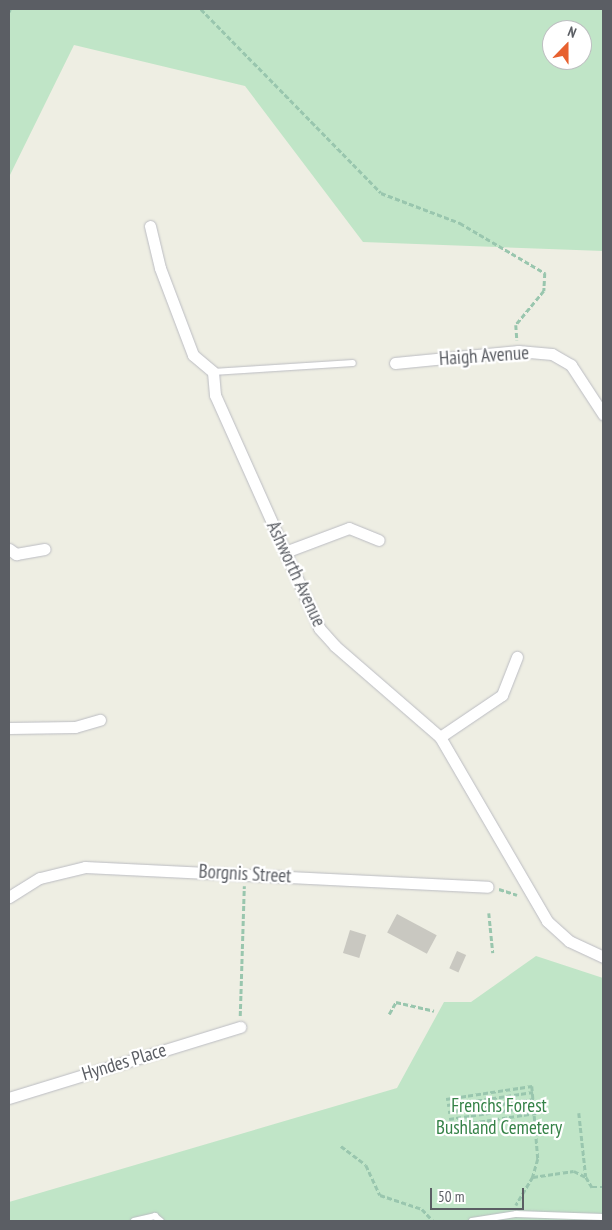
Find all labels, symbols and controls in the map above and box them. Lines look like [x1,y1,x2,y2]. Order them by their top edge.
north arrow [542,20,592,70]
text: N [565,22,579,42]
street label: Haigh Avenue [438,341,530,371]
street label: Ashworth Avenue [262,517,330,631]
street label: Borgnis Street [198,860,292,888]
street label: Hyndes Place [79,1038,169,1086]
park label: Frenchs Forest Bushland Cemetery [436,1095,562,1139]
scale bar [432,1178,526,1210]
text: 50 m [438,1187,464,1206]

